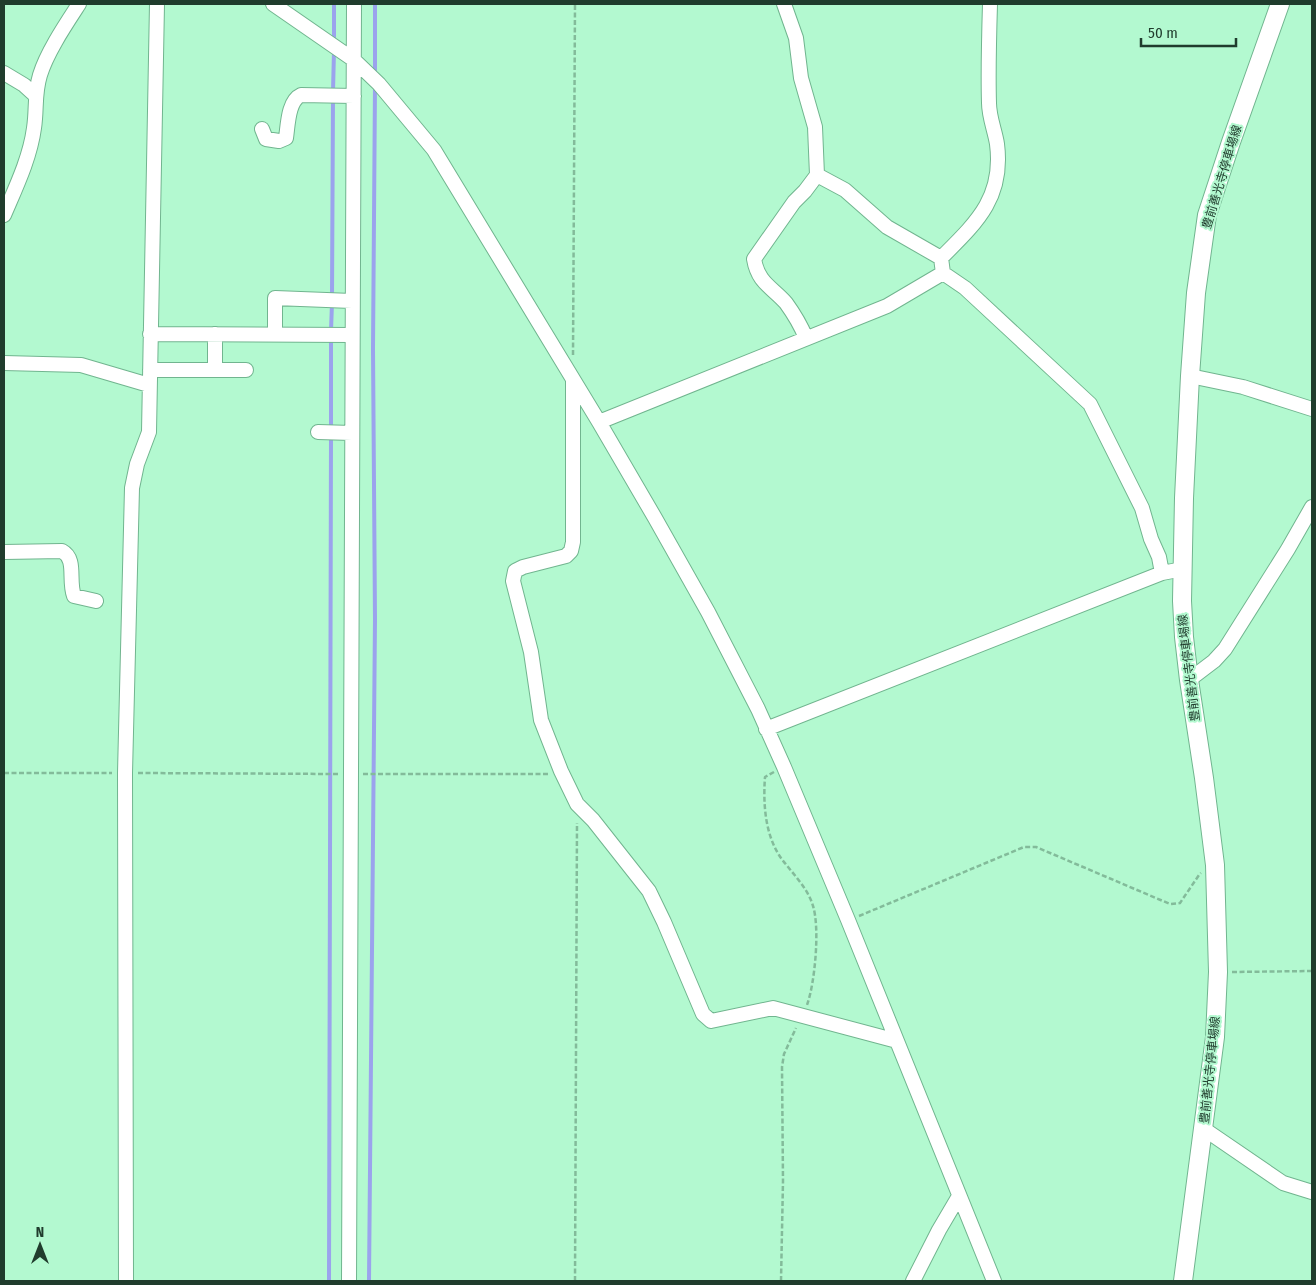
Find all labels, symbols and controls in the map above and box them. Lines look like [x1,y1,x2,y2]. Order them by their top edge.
scale bar [1141,15,1236,47]
text: 50 m [1148,24,1178,42]
street label: 豊前善光寺停車場線 [1200,123,1244,231]
street label: 豊前善光寺停車場線 [1175,614,1203,722]
street label: 豊前善光寺停車場線 [1197,1016,1223,1124]
north arrow [15,1220,65,1270]
text: N [36,1224,44,1241]

